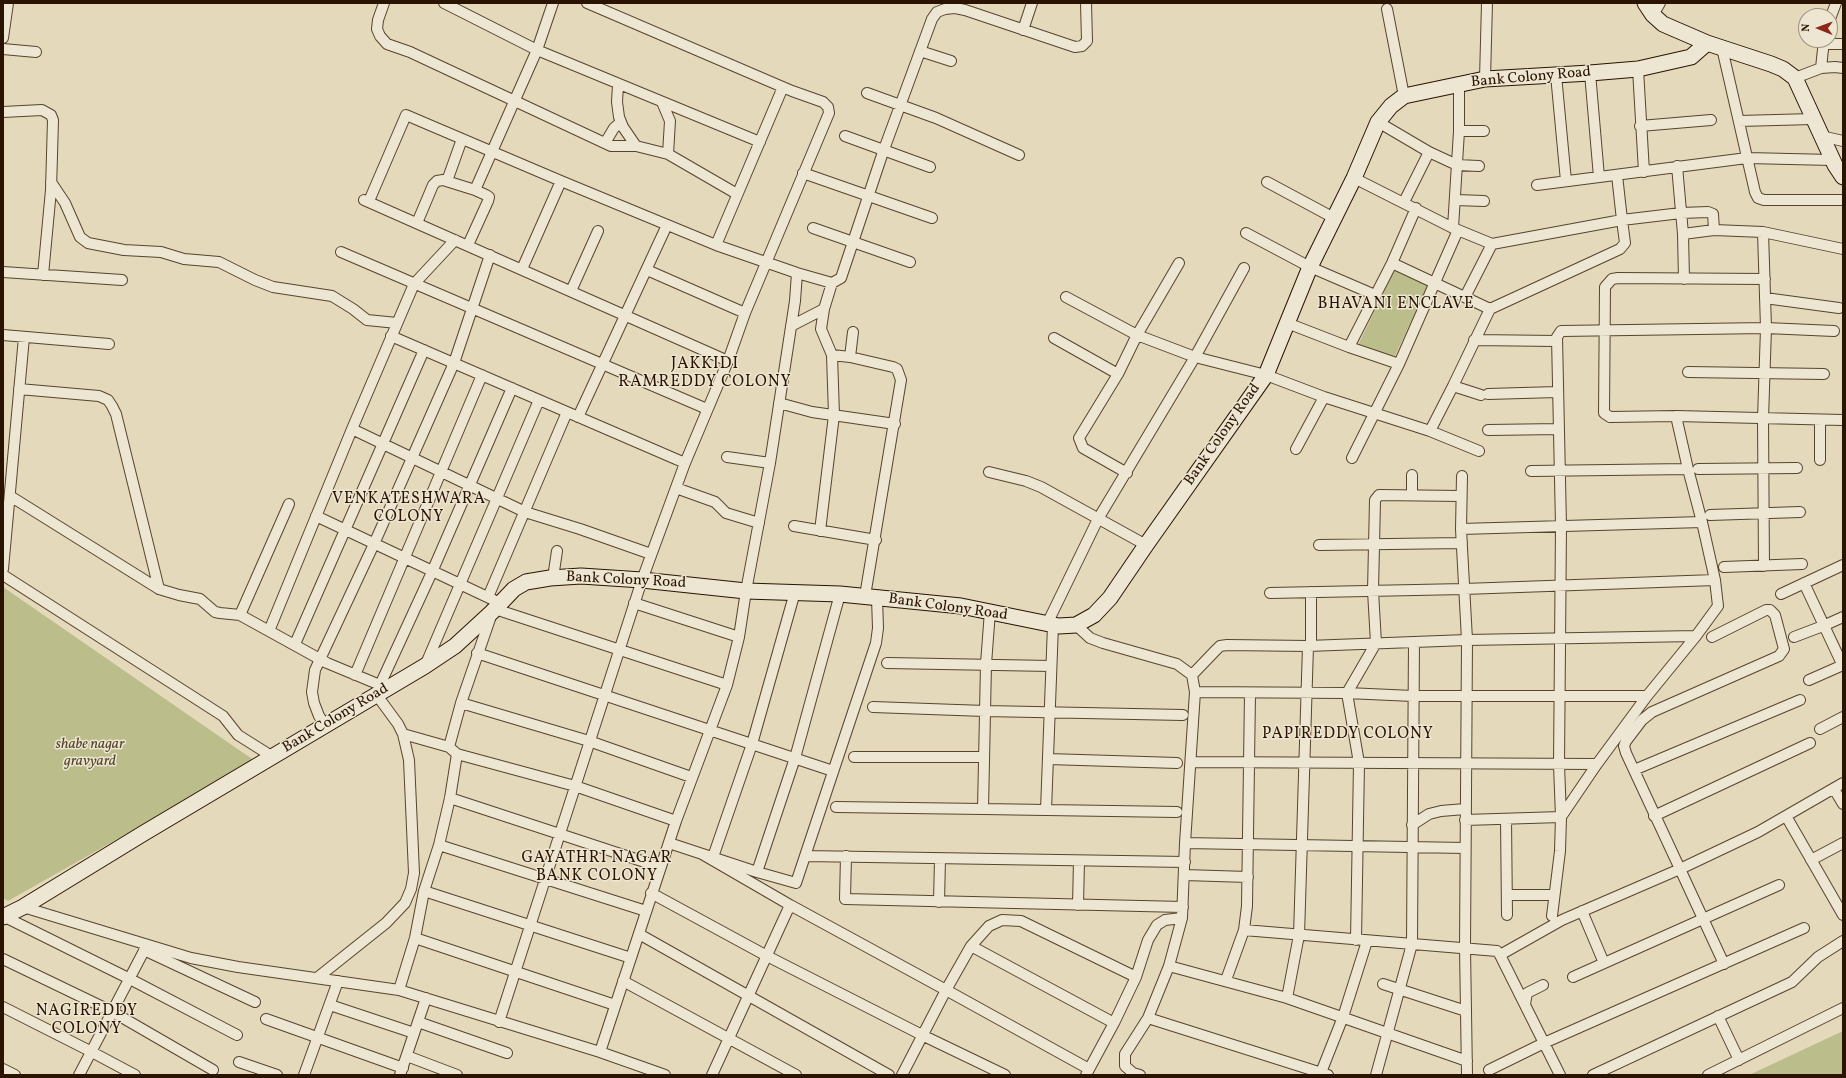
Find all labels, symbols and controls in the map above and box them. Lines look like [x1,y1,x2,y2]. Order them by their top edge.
north arrow [1798,8,1838,48]
text: N [1799,24,1814,32]
street label: Bank Colony Road [1470,64,1592,92]
district label: BHAVANI ENCLAVE [1317,295,1475,315]
district label: JAKKIDI RAMREDDY COLONY [618,355,792,393]
street label: Bank Colony Road [1181,381,1265,489]
district label: VENKATESHWARA COLONY [332,490,486,528]
street label: Bank Colony Road [565,569,687,593]
street label: Bank Colony Road [887,591,1009,625]
street label: Bank Colony Road [280,680,392,758]
district label: PAPIREDDY COLONY [1262,725,1434,745]
park label: shabe nagar gravyard [55,736,125,771]
district label: GAYATHRI NAGAR BANK COLONY [521,849,673,887]
district label: NAGIREDDY COLONY [36,1002,138,1040]

